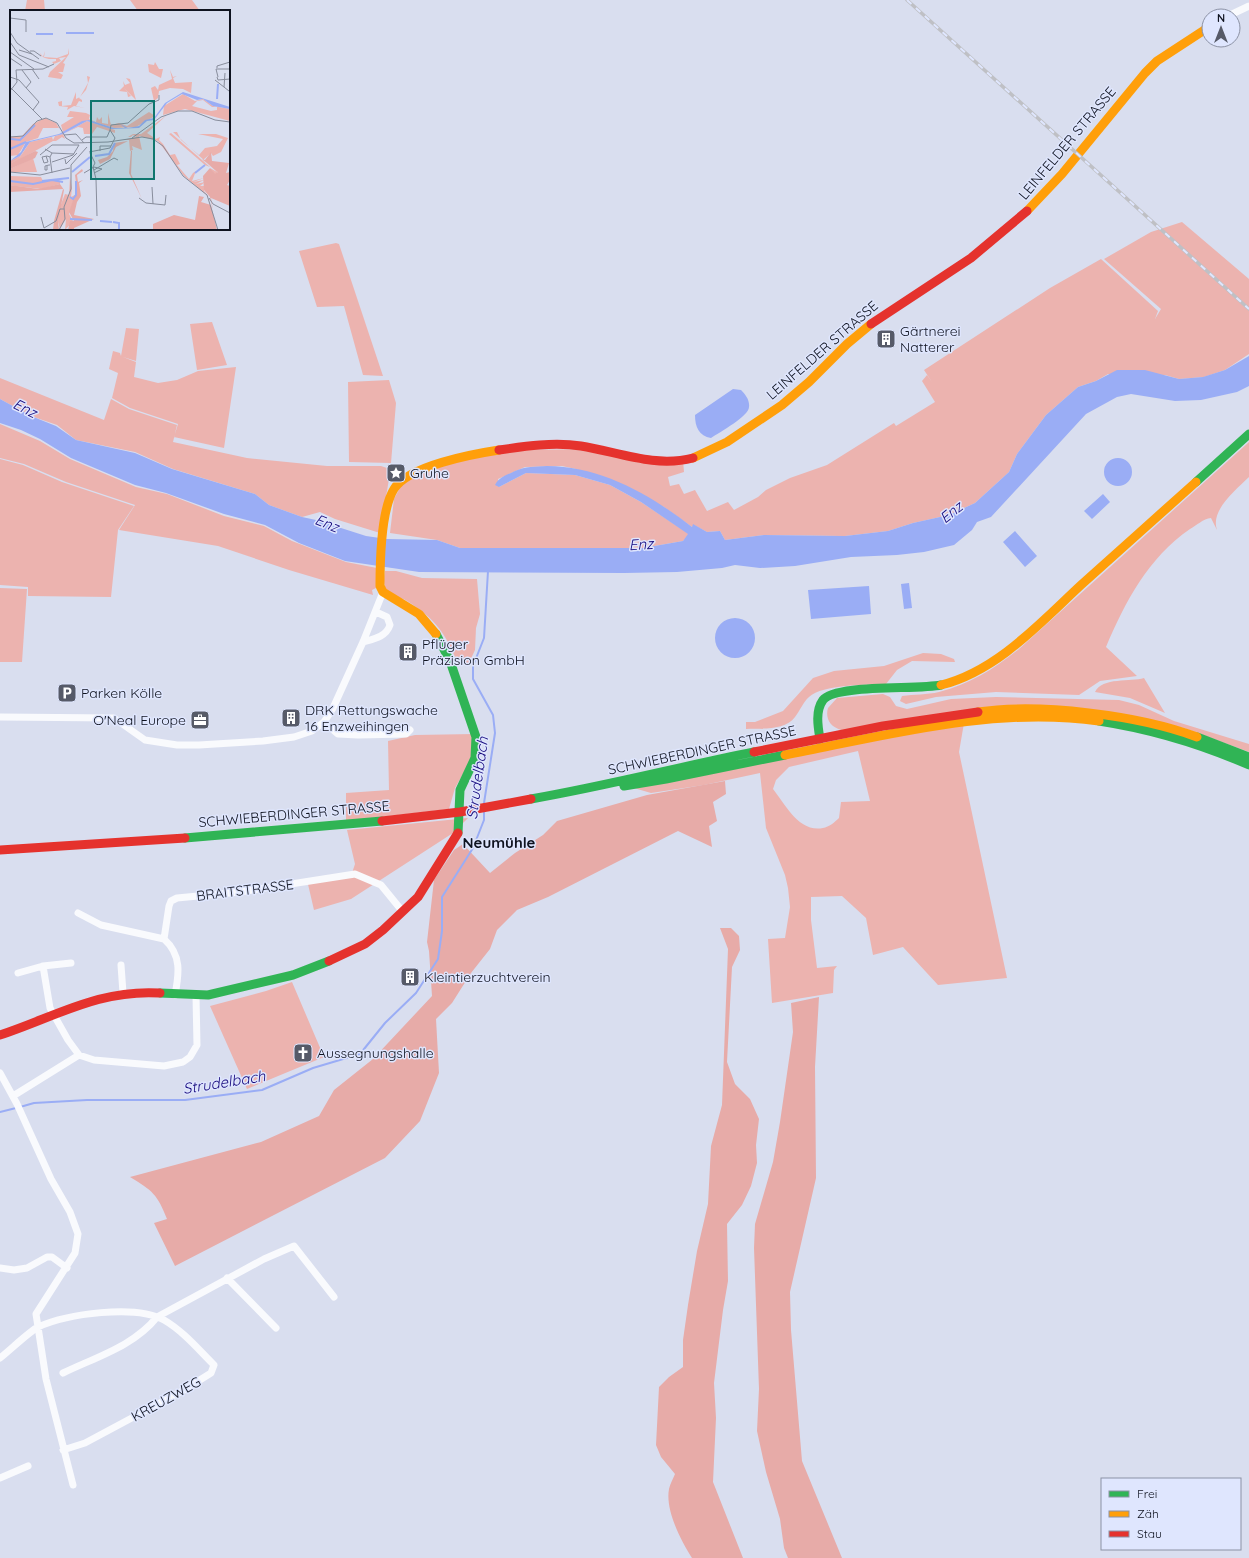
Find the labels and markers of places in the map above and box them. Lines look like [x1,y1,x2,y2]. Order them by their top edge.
place label: Gärtnerei Natterer [900,322,961,356]
building icon: Gärtnerei Natterer [875,328,897,350]
place icon: Gruhe [385,462,407,484]
place label: Gruhe [410,464,449,482]
place label: Pflüger Präzision GmbH [422,635,525,669]
building icon: Pflüger Präzision GmbH [397,641,419,663]
parking icon: Parken Kölle [56,682,78,704]
place label: Parken Kölle [81,684,162,702]
place label: DRK Rettungswache 16 Enzweihingen [305,701,438,735]
building icon: DRK Rettungswache 16 Enzweihingen [280,707,302,729]
office icon: O'Neal Europe [189,709,211,731]
place label: O'Neal Europe [93,711,186,729]
building icon: Kleintierzuchtverein [399,966,421,988]
place label: Kleintierzuchtverein [424,968,551,986]
church icon: Aussegnungshalle [292,1042,314,1064]
place label: Aussegnungshalle [317,1044,434,1062]

